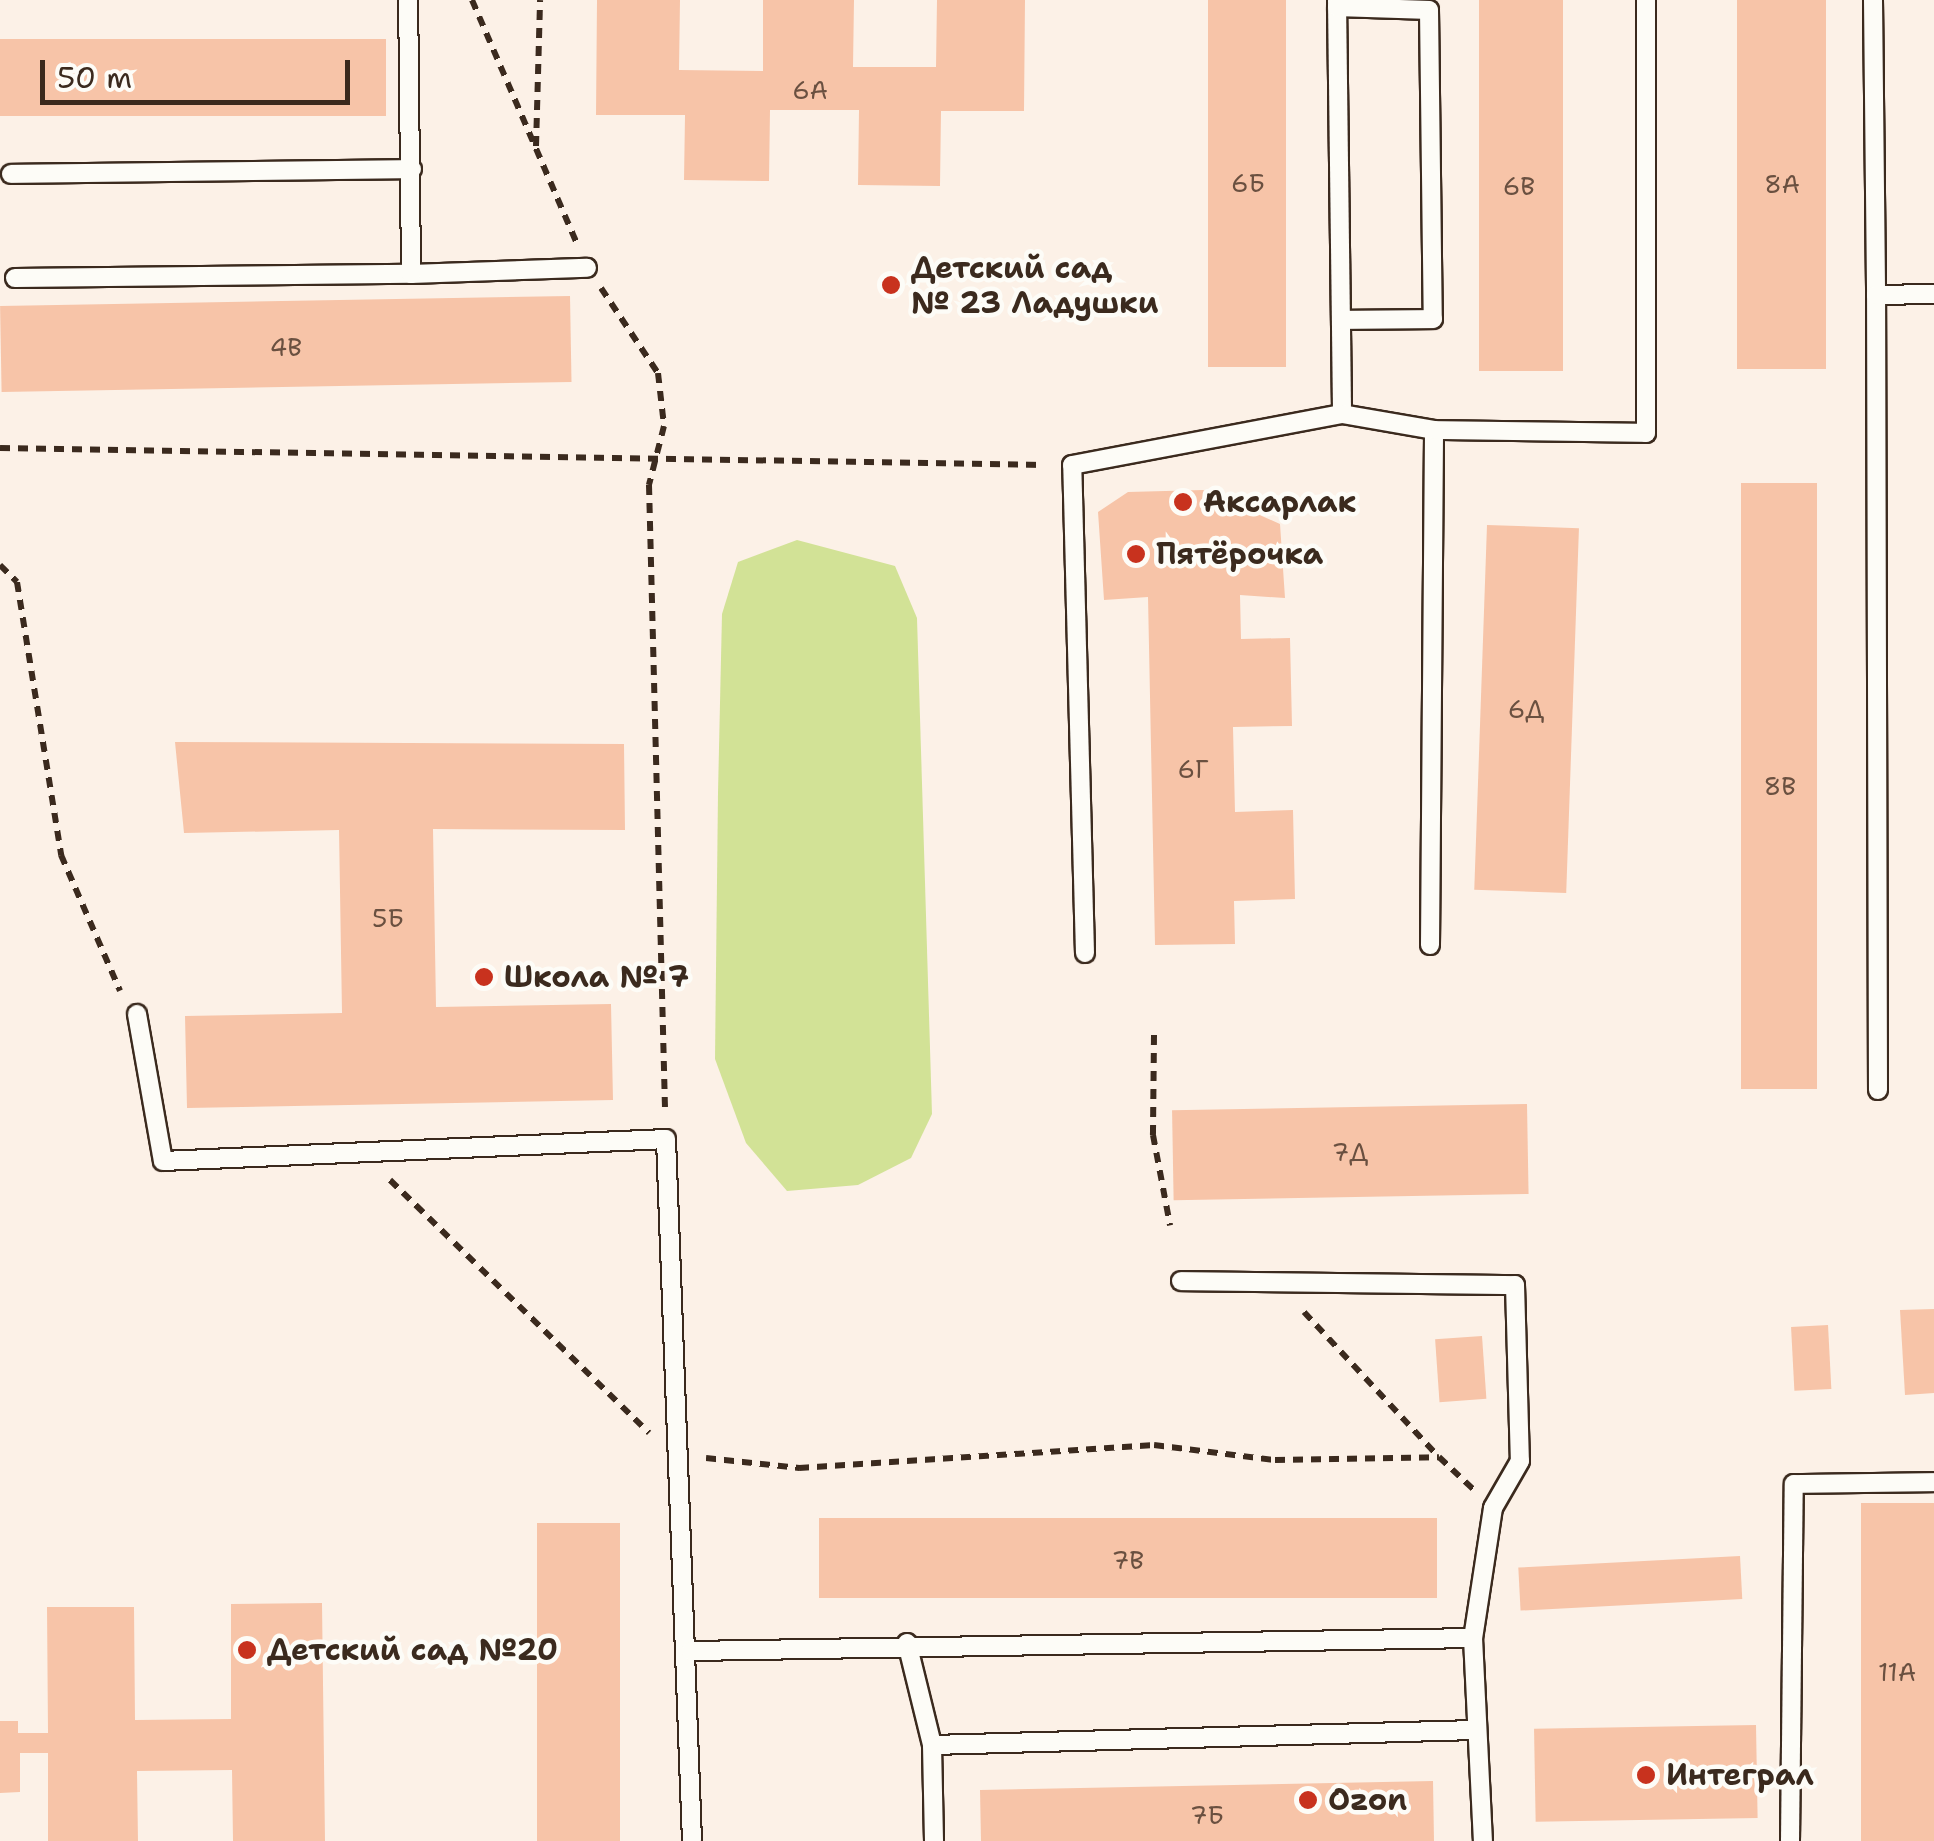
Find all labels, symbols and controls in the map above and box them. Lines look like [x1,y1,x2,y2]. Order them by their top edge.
scale bar [45,40,355,102]
text: 50 m [57,57,132,98]
house number: 6А [792,75,828,105]
house number: 6Б [1231,168,1265,198]
house number: 8А [1764,169,1800,199]
house number: 6В [1503,171,1535,201]
place label: Детский сад № 23 Ладушки [911,250,1158,320]
marker: Детский сад № 23 Ладушки [880,274,902,296]
house number: 4В [270,332,302,362]
place label: Аксарлак [1203,484,1356,520]
marker: Аксарлак [1172,491,1194,513]
place label: Пятёрочка [1156,536,1323,572]
marker: Пятёрочка [1125,543,1147,565]
house number: 6Д [1508,694,1544,724]
house number: 6Г [1178,754,1208,784]
house number: 8В [1764,771,1796,801]
house number: 5Б [372,903,404,933]
place label: Школа № 7 [504,959,689,995]
marker: Школа № 7 [473,966,495,988]
house number: 7Д [1332,1137,1368,1167]
house number: 7В [1112,1545,1144,1575]
place label: Детский сад №20 [267,1632,558,1668]
marker: Детский сад №20 [236,1639,258,1661]
house number: 11А [1878,1657,1916,1687]
place label: Интеграл [1666,1757,1814,1793]
marker: Интеграл [1635,1764,1657,1786]
place label: Ozon [1328,1782,1407,1818]
marker: Ozon [1297,1789,1319,1811]
house number: 7Б [1190,1800,1224,1830]

